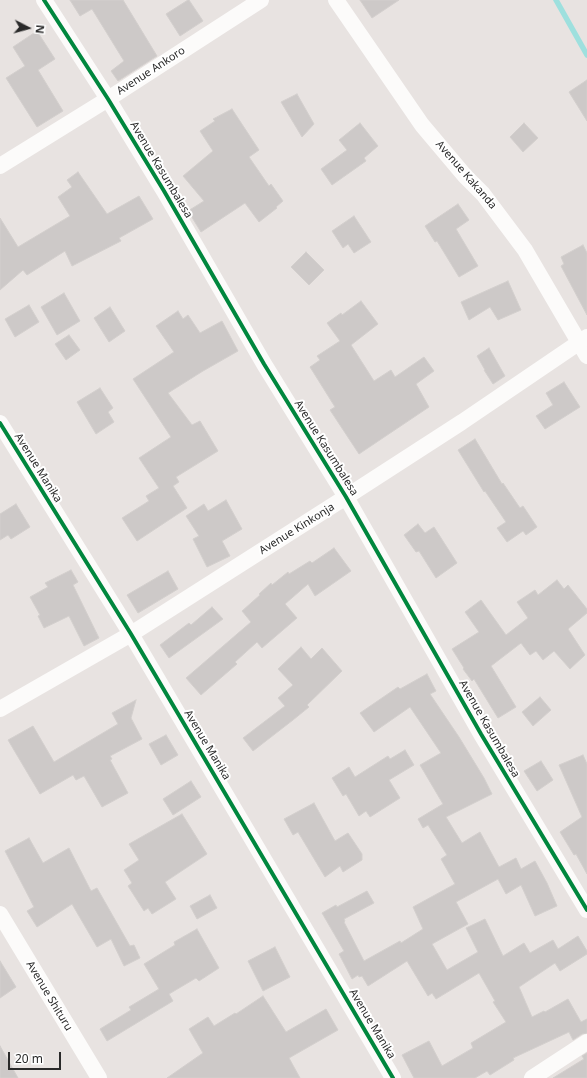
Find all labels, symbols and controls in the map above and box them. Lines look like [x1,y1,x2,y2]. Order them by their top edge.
north arrow [8,8,48,48]
text: N [33,24,48,35]
street label: Avenue Ankoro [114,44,188,98]
street label: Avenue Kasumbalesa [127,119,195,221]
street label: Avenue Kakanda [433,138,499,212]
street label: Avenue Kasumbalesa [291,398,361,498]
street label: Avenue Manika [11,431,65,505]
street label: Avenue Kinkonja [257,501,337,557]
street label: Avenue Kasumbalesa [456,678,522,780]
street label: Avenue Manika [181,708,233,782]
street label: Avenue Shituru [23,959,75,1033]
street label: Avenue Manika [346,987,398,1061]
scale bar [10,1044,63,1070]
text: 20 m [15,1050,43,1067]

